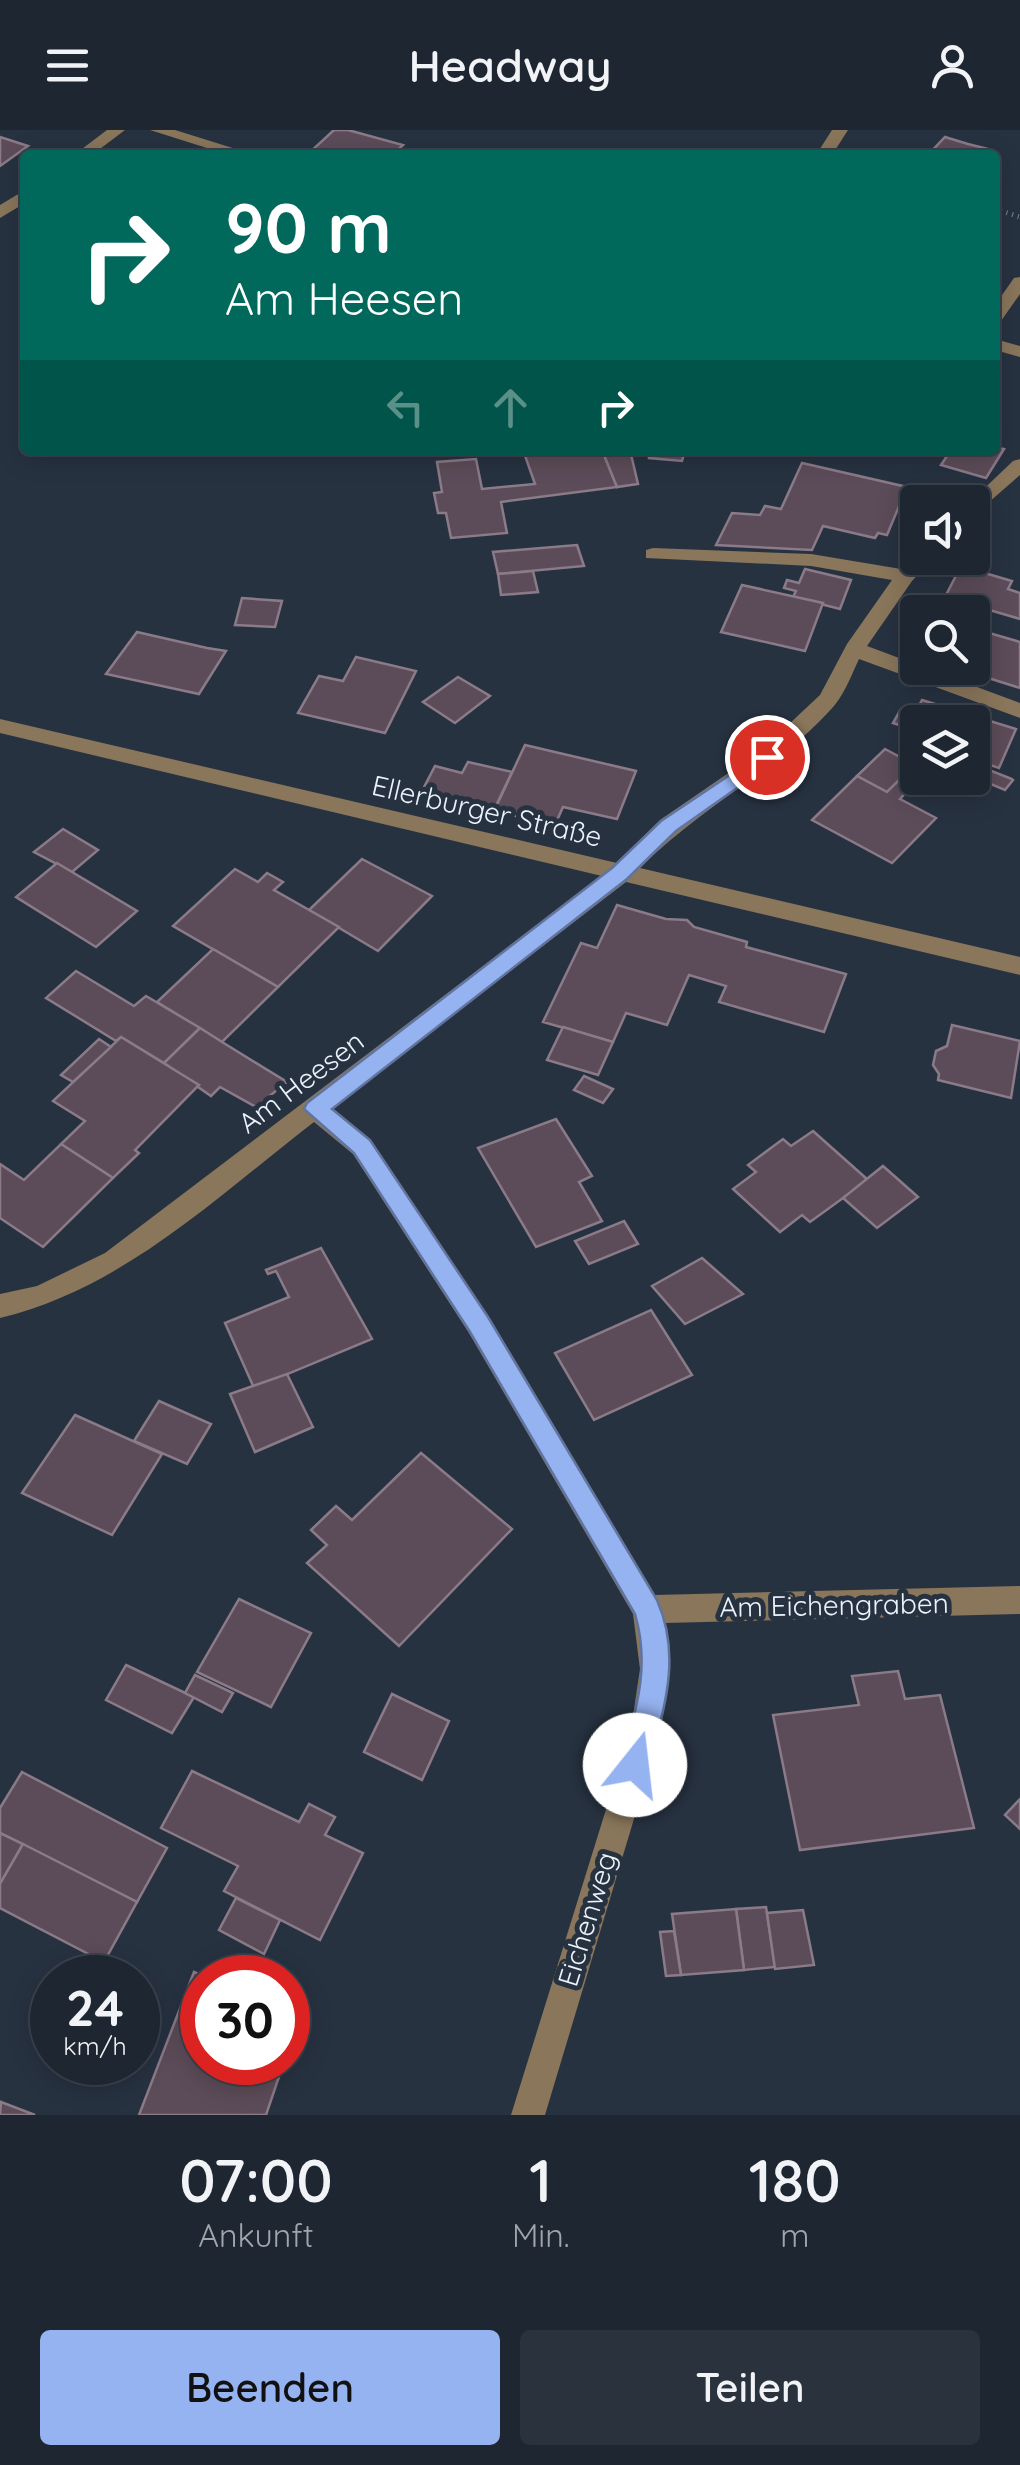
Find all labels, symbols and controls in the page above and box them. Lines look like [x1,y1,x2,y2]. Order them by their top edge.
text: Headway [408,37,612,93]
icon: menu [40,38,95,93]
icon: person [925,38,980,93]
text: 90 m [225,183,392,271]
icon: right [60,190,190,320]
text: Am Heesen [225,270,463,326]
icon: left [378,380,433,435]
icon: ahead [483,380,538,435]
icon: right [588,380,643,435]
map controls [900,485,990,795]
button: sound [900,485,990,575]
button: search [900,595,990,685]
button: layers [900,705,990,795]
pin [725,715,810,800]
icon: arrive [740,730,795,785]
street label: Ellerburger Straße [369,767,606,854]
street label: Am Heesen [231,1023,370,1140]
street label: Am Eichengraben [719,1585,949,1624]
position arrow [583,1713,687,1817]
street label: Eichenweg [550,1847,624,1990]
speed limit sign: 30 [180,1955,310,2085]
text: 24 [66,1976,124,2039]
text: km/h [63,2030,127,2061]
text: 07:00 [179,2142,333,2217]
text: 1 [529,2142,552,2217]
text: 180 [749,2142,841,2217]
text: Ankunft [198,2215,314,2255]
text: Min. [512,2215,570,2255]
text: m [780,2215,809,2255]
button: Beenden [40,2330,500,2445]
button: Teilen [520,2330,980,2445]

